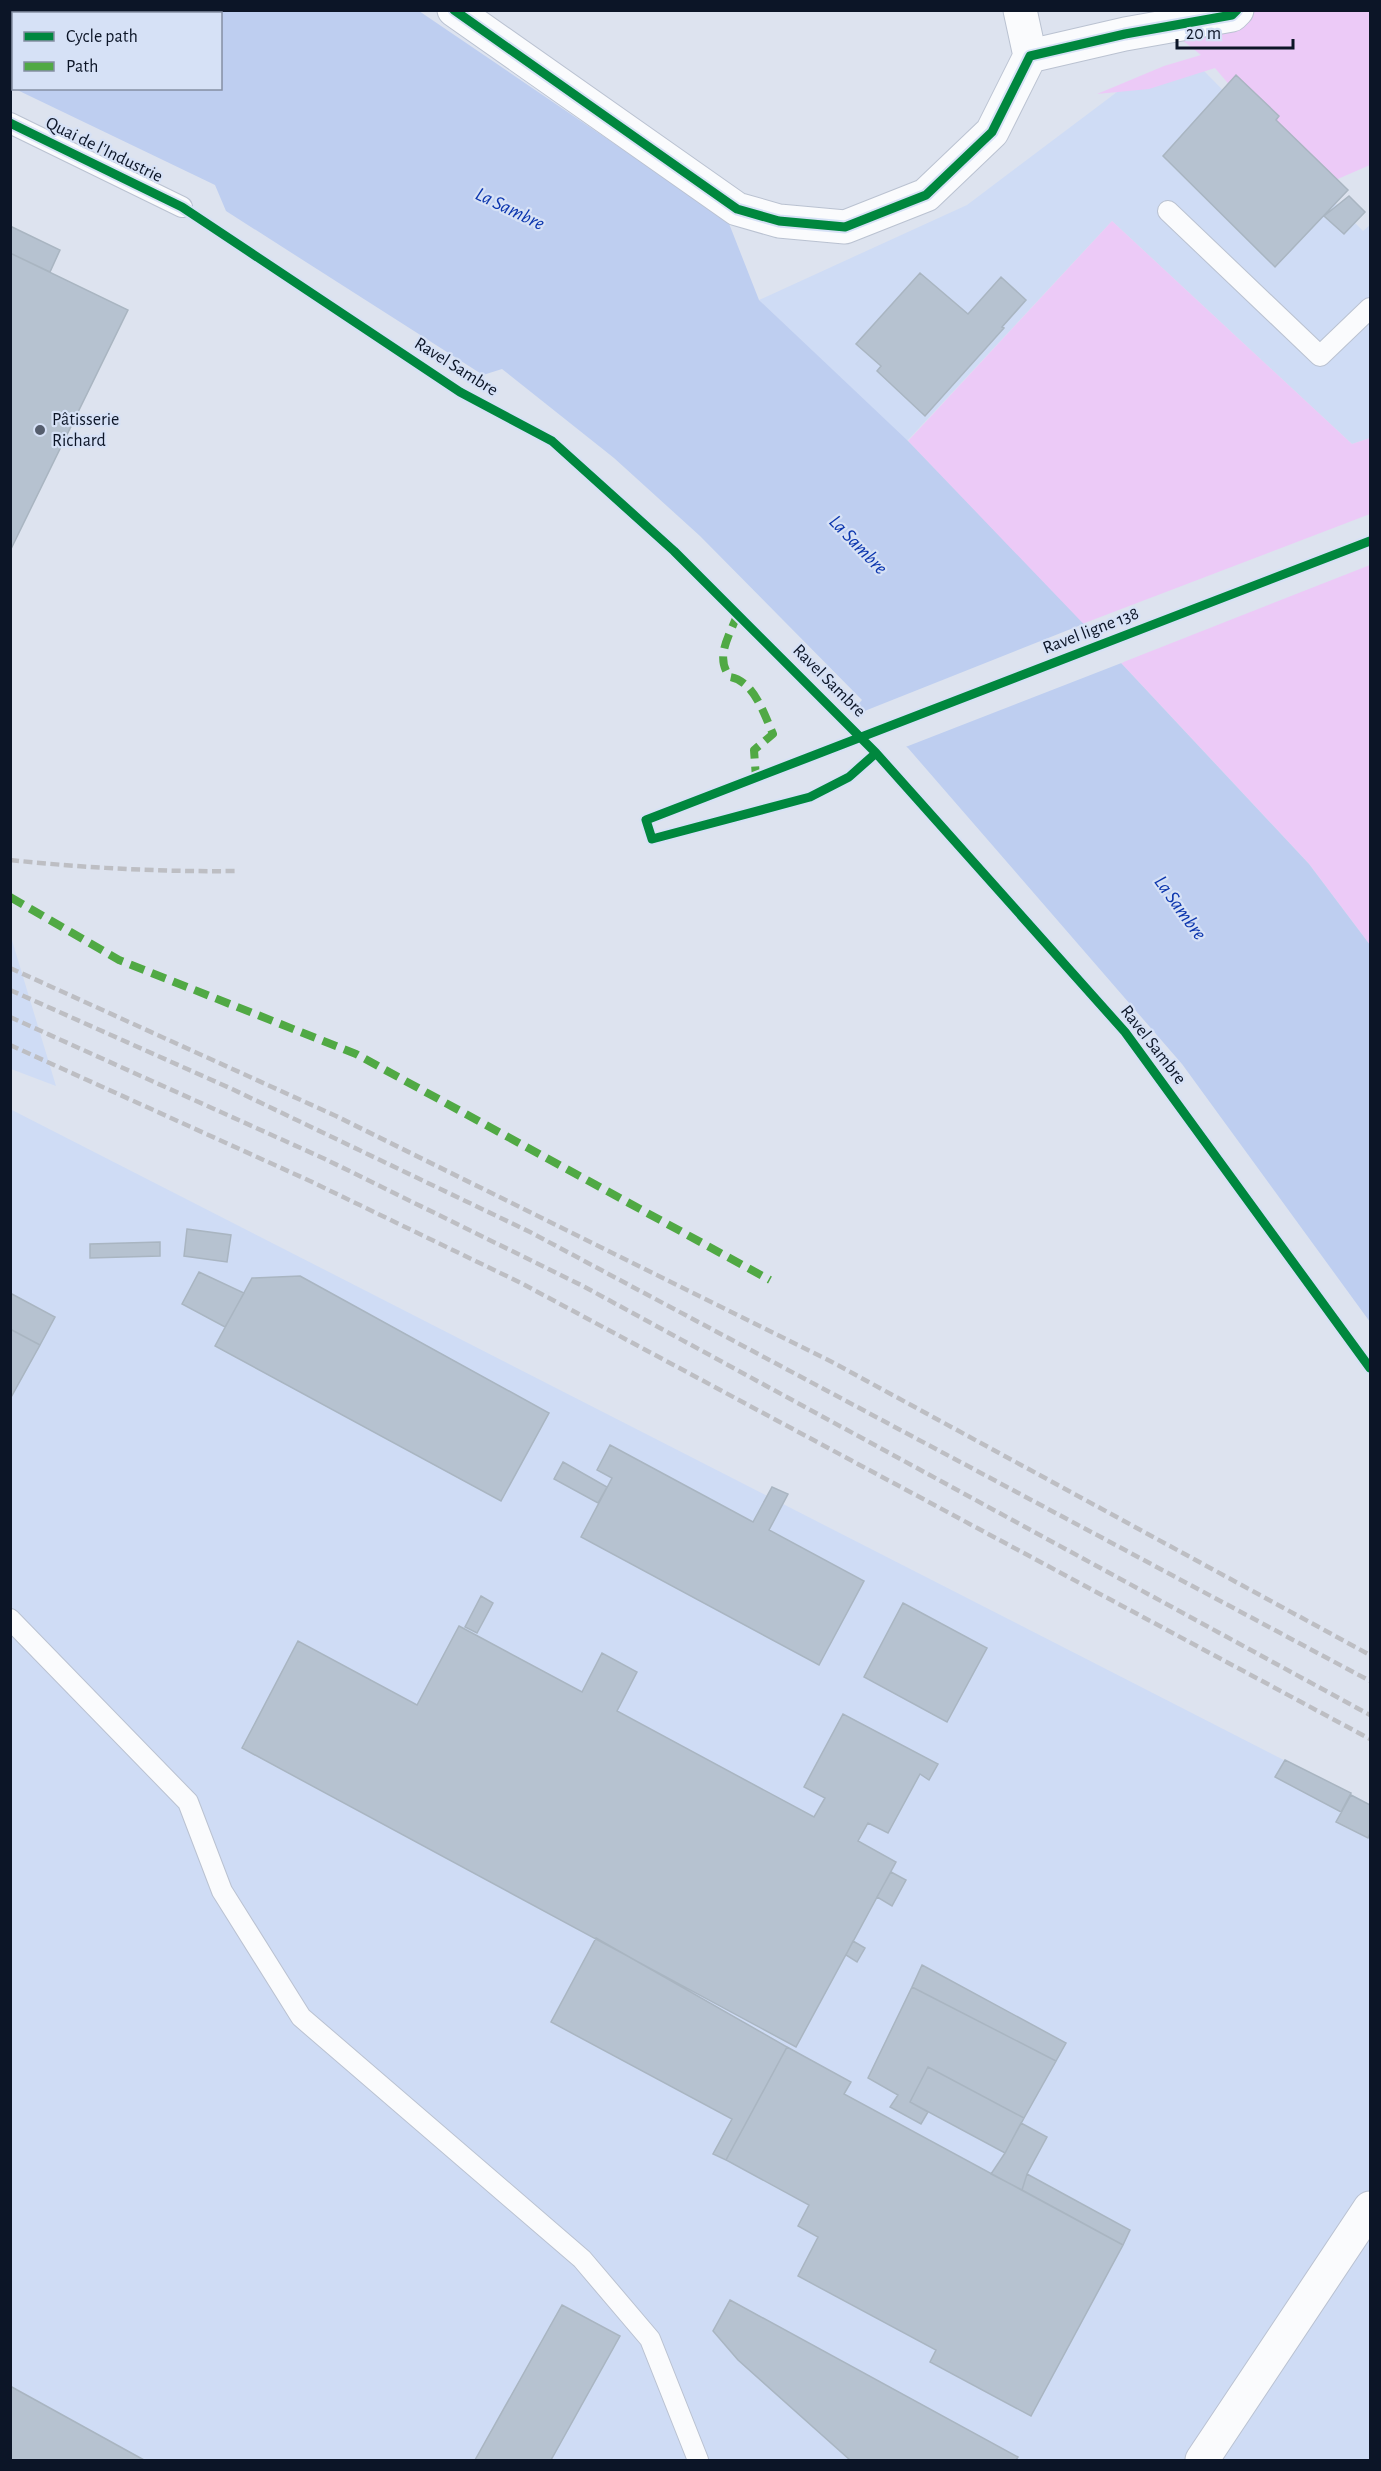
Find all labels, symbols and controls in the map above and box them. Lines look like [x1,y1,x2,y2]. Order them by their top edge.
legend [12,12,222,90]
scale bar [1177,12,1292,50]
text: 20 m [1186,25,1221,43]
text: Cycle path [66,28,138,46]
text: Path [66,58,98,76]
street label: Quai de l'Industrie [43,114,165,186]
water label: La Sambre [472,184,548,234]
street label: Ravel Sambre [411,334,501,400]
place label: Pâtisserie Richard [52,411,119,450]
marker: Pâtisserie Richard [33,423,47,437]
water label: La Sambre [825,511,891,579]
street label: Ravel ligne 138 [1041,604,1141,658]
street label: Ravel Sambre [789,641,869,721]
water label: La Sambre [1150,872,1210,944]
street label: Ravel Sambre [1117,1002,1189,1088]

